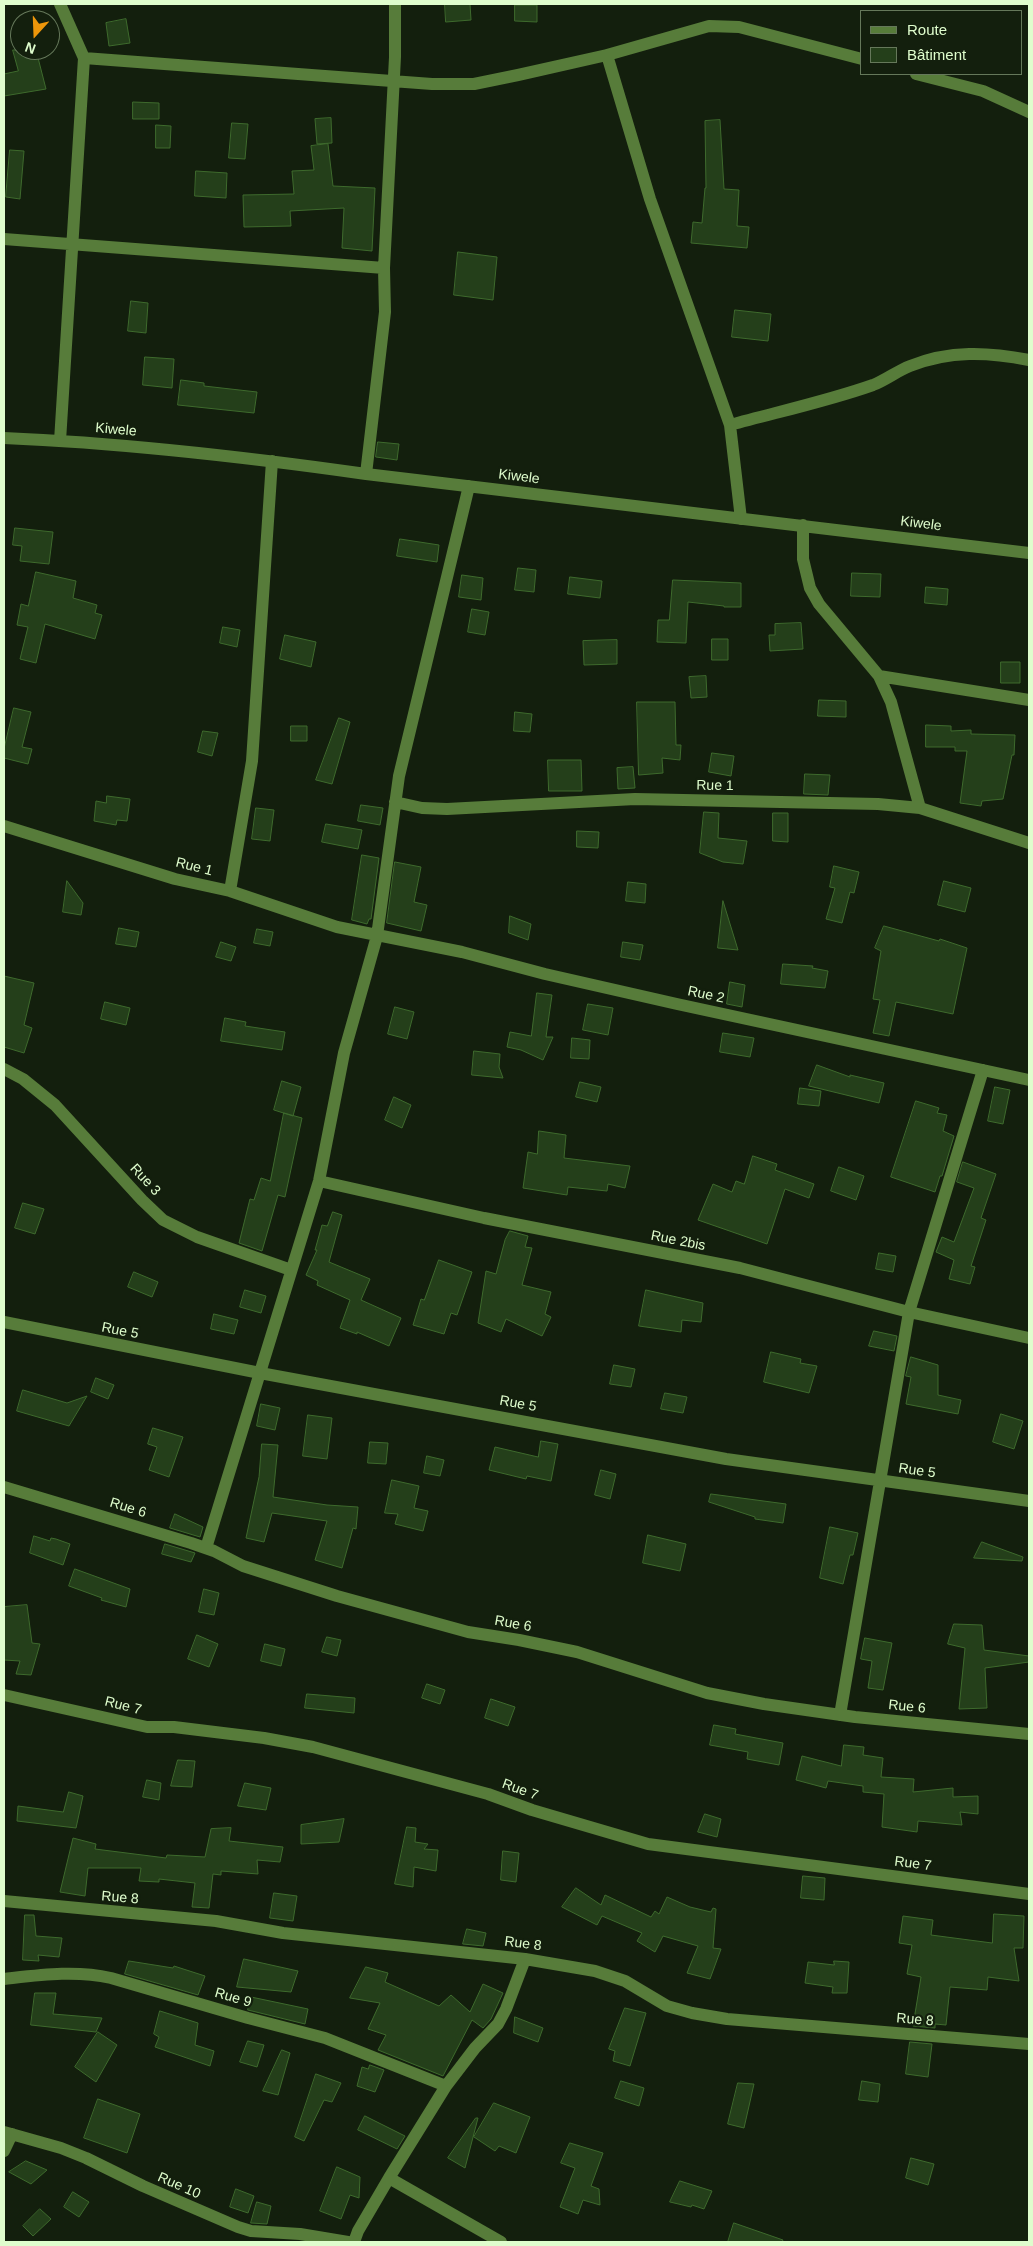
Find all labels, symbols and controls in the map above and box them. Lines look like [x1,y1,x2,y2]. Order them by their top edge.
north arrow [10,10,60,60]
legend [860,10,1023,75]
text: Route [907,21,947,38]
text: N [23,39,38,57]
text: Bâtiment [907,46,966,63]
street label: Kiwele [95,420,137,440]
street label: Kiwele [498,466,540,488]
street label: Kiwele [900,513,942,535]
street label: Rue 1 [696,777,734,795]
street label: Rue 1 [174,854,214,880]
street label: Rue 2 [686,983,726,1007]
street label: Rue 3 [126,1161,164,1199]
street label: Rue 2bis [649,1227,707,1255]
street label: Rue 5 [100,1319,140,1343]
street label: Rue 5 [498,1392,538,1416]
street label: Rue 5 [897,1460,937,1482]
street label: Rue 6 [108,1495,148,1521]
street label: Rue 6 [493,1612,533,1636]
street label: Rue 7 [103,1693,143,1719]
street label: Rue 6 [888,1697,926,1717]
street label: Rue 7 [500,1776,540,1804]
street label: Rue 7 [893,1853,933,1875]
street label: Rue 8 [101,1888,139,1908]
street label: Rue 8 [503,1933,543,1955]
street label: Rue 9 [213,1985,253,2011]
street label: Rue 8 [896,2010,934,2030]
street label: Rue 10 [155,2169,203,2203]

